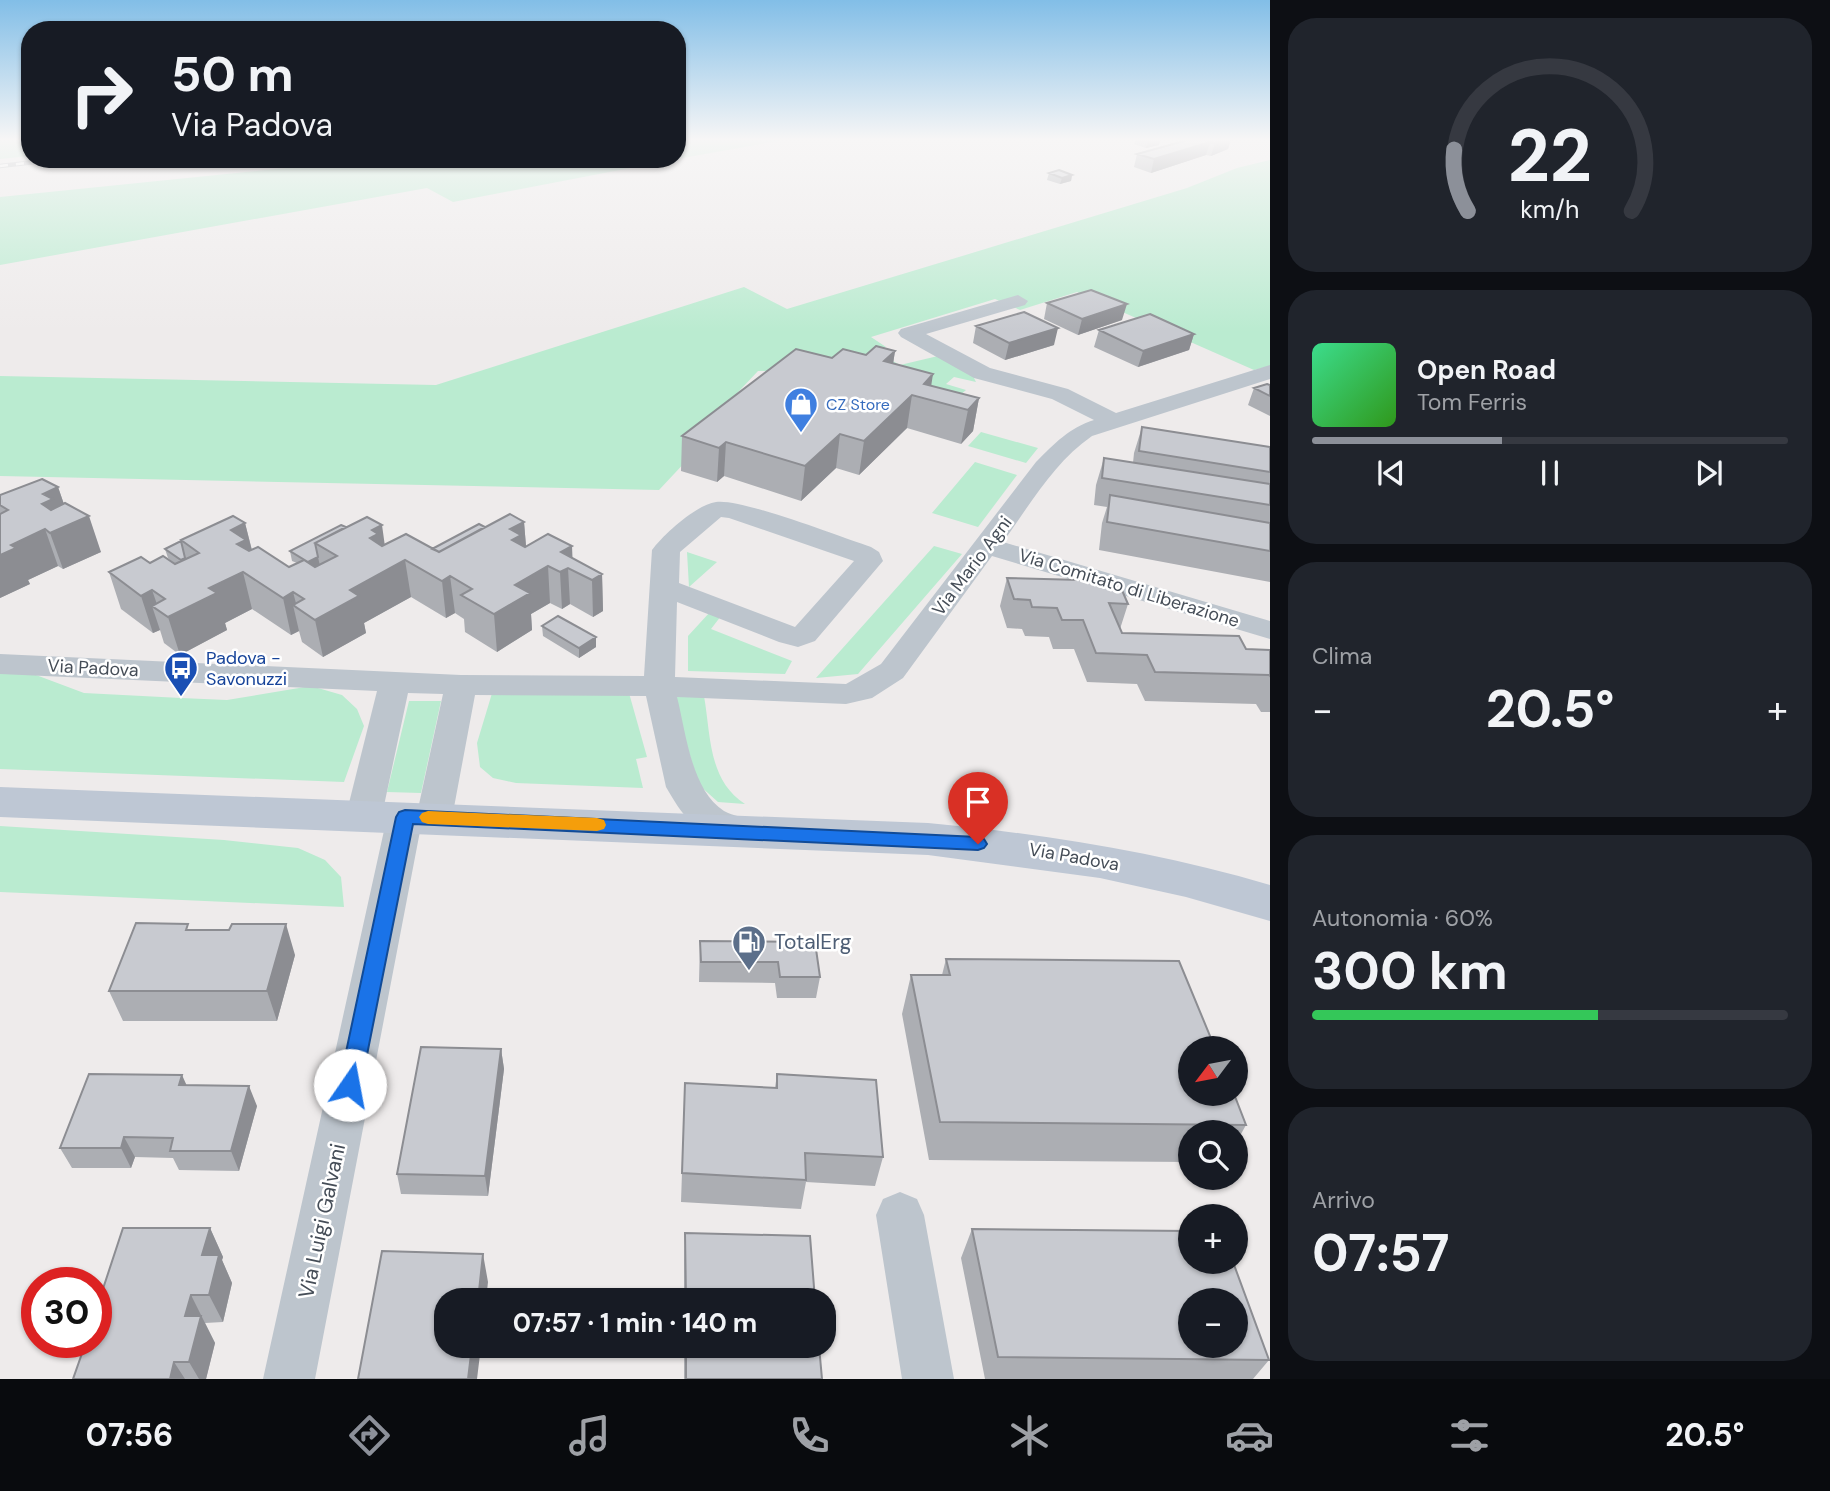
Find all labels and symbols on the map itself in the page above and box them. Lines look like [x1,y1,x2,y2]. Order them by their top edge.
shop icon: CZ Store [782,385,820,434]
place label: CZ Store [826,394,890,415]
street label: Via Mario Agni [927,511,1017,621]
street label: Via Comitato di Liberazione [1016,543,1242,633]
place label: Padova - Savonuzzi [206,646,287,691]
bus stop icon: Padova - Savonuzzi [162,649,200,698]
street label: Via Padova [47,654,139,682]
pin [948,772,1008,844]
street label: Via Padova [1027,837,1121,877]
fuel station icon: TotalErg [730,923,768,972]
place label: TotalErg [774,928,852,956]
north arrow [1178,1036,1248,1106]
position arrow [313,1048,387,1122]
street label: Via Luigi Galvani [292,1141,352,1301]
speed limit sign: 30 [21,1267,112,1358]

